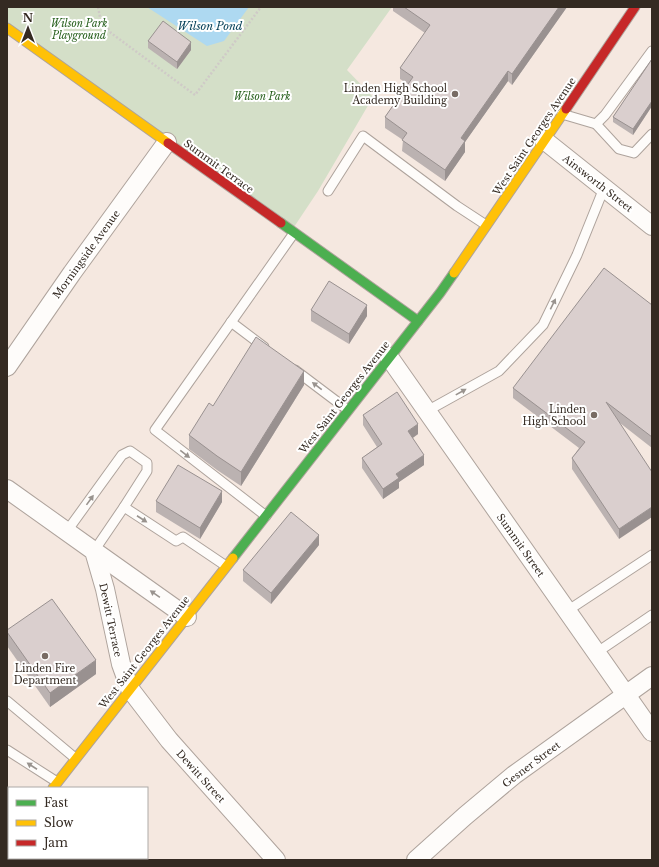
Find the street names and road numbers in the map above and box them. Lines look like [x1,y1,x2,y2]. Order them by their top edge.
street label: West Saint Georges Avenue [490,75,579,199]
street label: Summit Terrace [181,137,256,196]
street label: Ainsworth Street [559,151,636,215]
street label: Morningside Avenue [50,207,123,301]
street label: West Saint Georges Avenue [296,338,393,457]
street label: Summit Street [494,511,547,580]
street label: Dewitt Terrace [96,582,125,659]
street label: West Saint Georges Avenue [96,593,193,712]
street label: Gesner Street [500,738,563,790]
street label: Dewitt Street [173,747,228,806]

